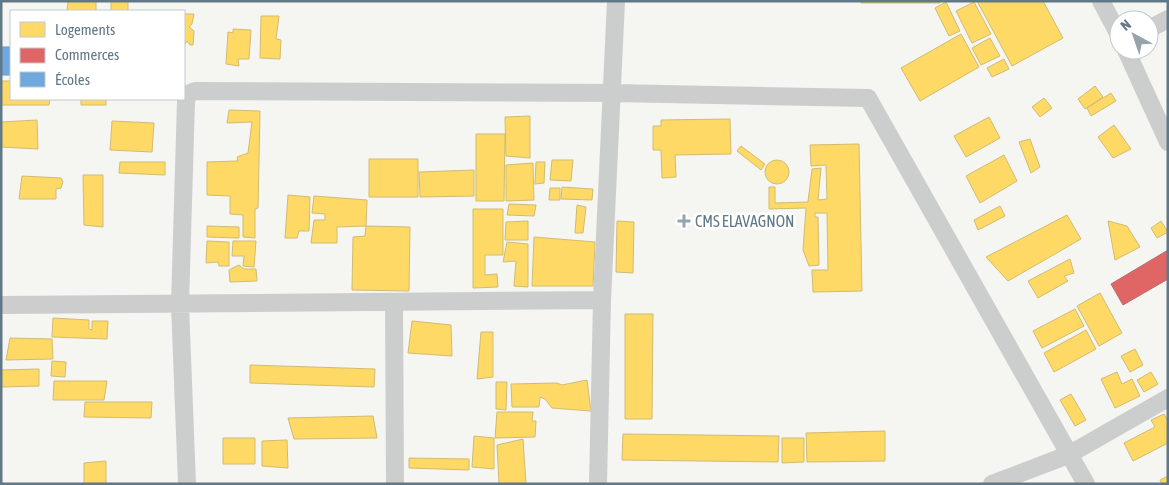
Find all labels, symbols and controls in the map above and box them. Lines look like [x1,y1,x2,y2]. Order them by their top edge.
legend [10,10,185,100]
north arrow [1109,10,1159,60]
text: N [1117,16,1134,34]
text: Logements [55,21,115,38]
text: Commerces [55,46,119,63]
text: Écoles [55,71,90,88]
place label: CMS ELAVAGNON [695,212,794,230]
marker: CMS ELAVAGNON [677,214,691,228]

